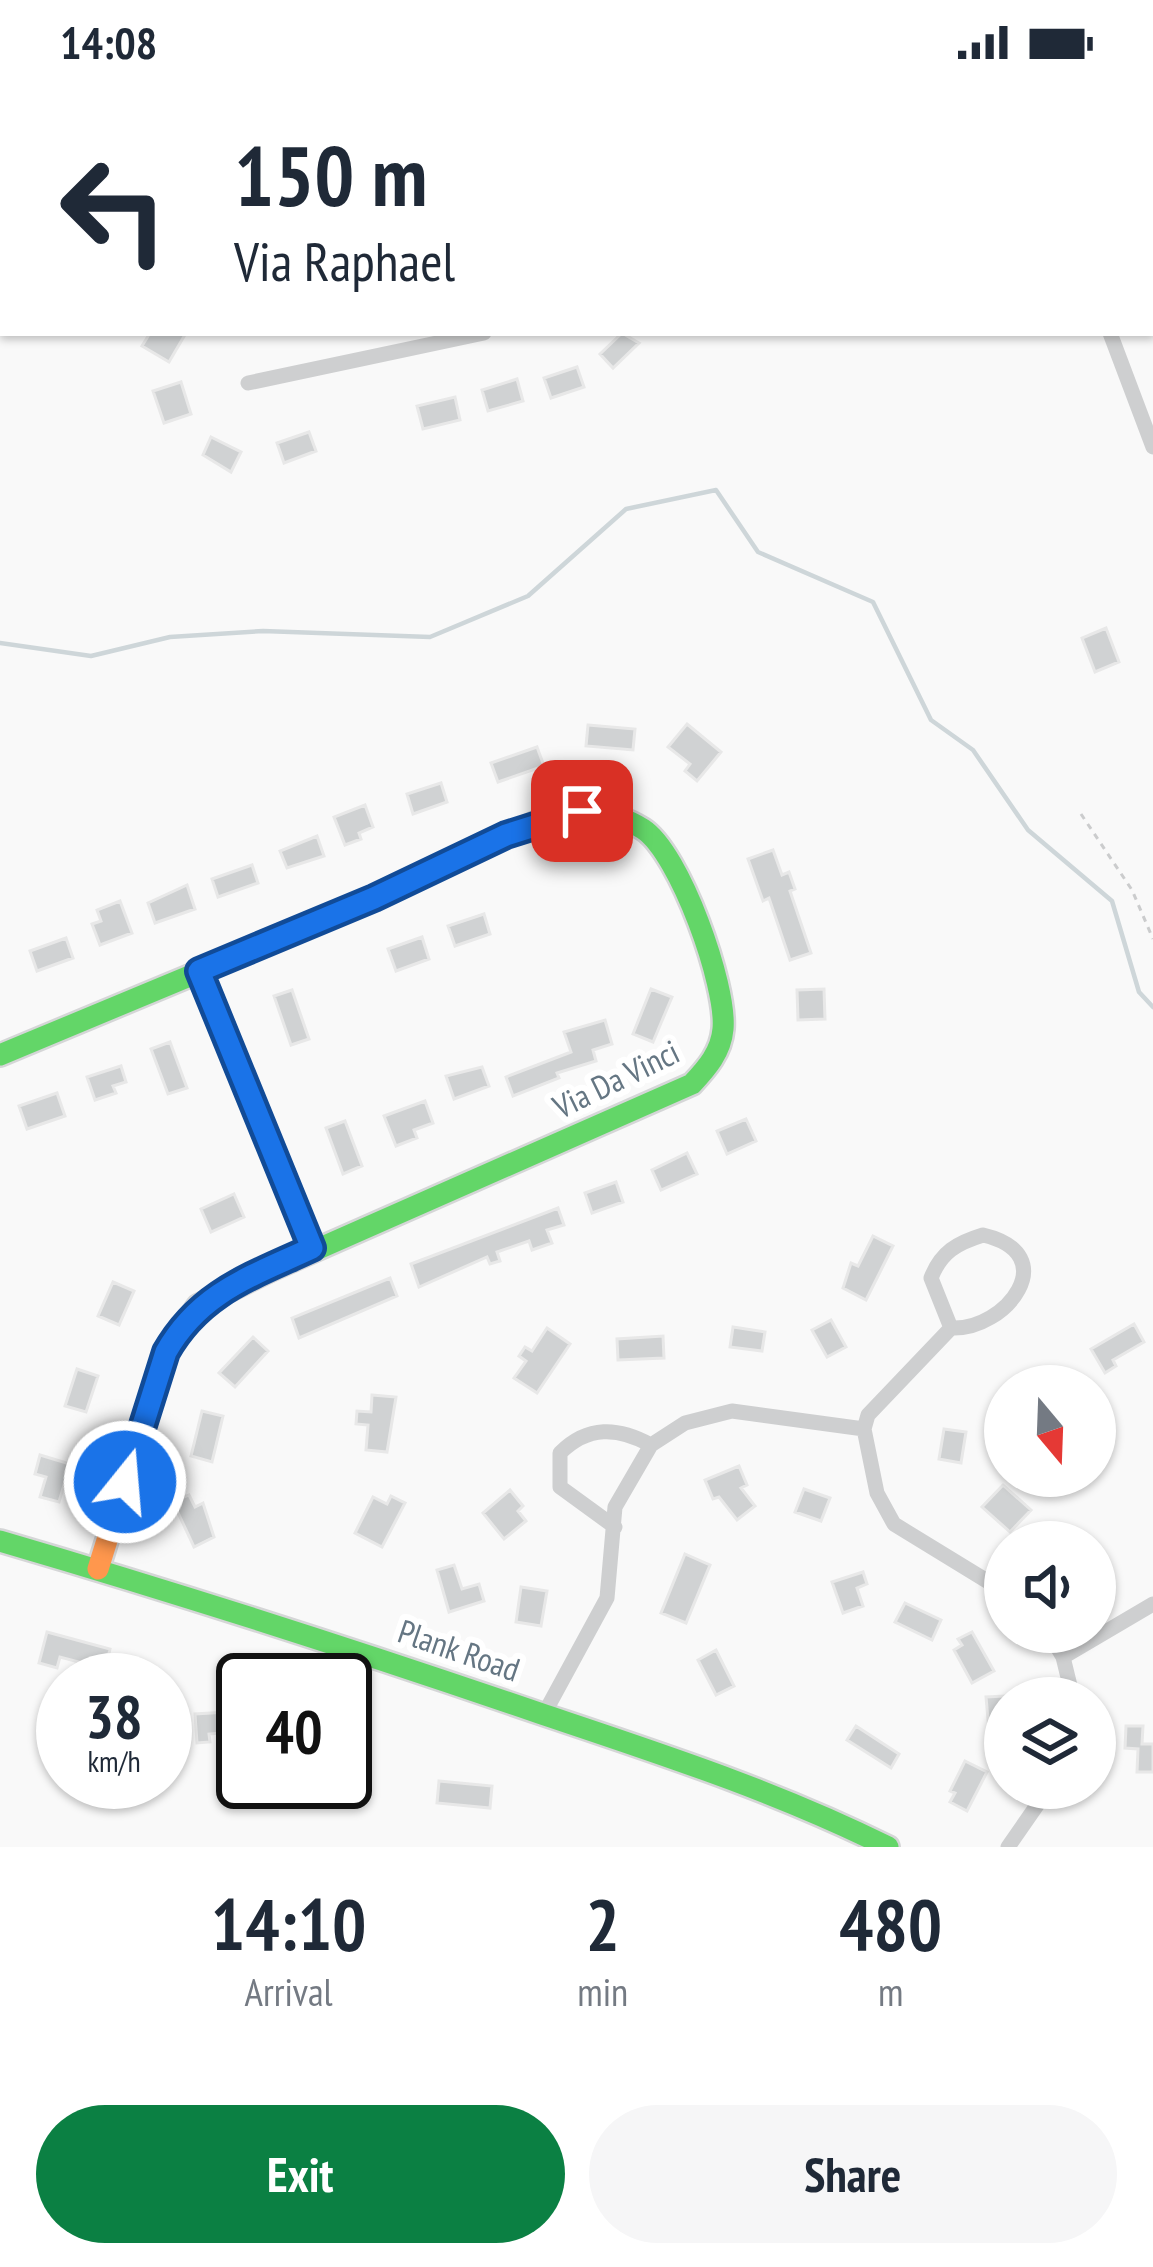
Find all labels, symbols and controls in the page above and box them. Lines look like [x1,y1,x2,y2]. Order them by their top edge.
text: 14:08 [60,13,157,71]
text: 150 m [234,120,427,229]
icon: left [36,132,192,288]
text: Via Raphael [234,226,455,296]
pin [531,760,633,862]
icon: arrive [549,778,615,844]
street label: Via Da Vinci [545,1030,686,1128]
north arrow [984,1365,1116,1497]
map controls [984,1365,1116,1809]
position arrow [62,1419,188,1545]
button: sound [984,1521,1116,1653]
street label: Plank Road [393,1609,526,1690]
speed limit sign: 40 [216,1653,372,1809]
text: 38 [85,1677,143,1755]
button: layers [984,1677,1116,1809]
text: km/h [87,1741,141,1780]
text: 14:10 [211,1877,367,1970]
text: 2 [586,1877,620,1970]
text: 480 [839,1877,942,1970]
text: Arrival [245,1966,333,2017]
text: min [577,1966,628,2017]
text: m [878,1966,903,2017]
button: Exit [36,2105,565,2243]
button: Share [589,2105,1117,2243]

